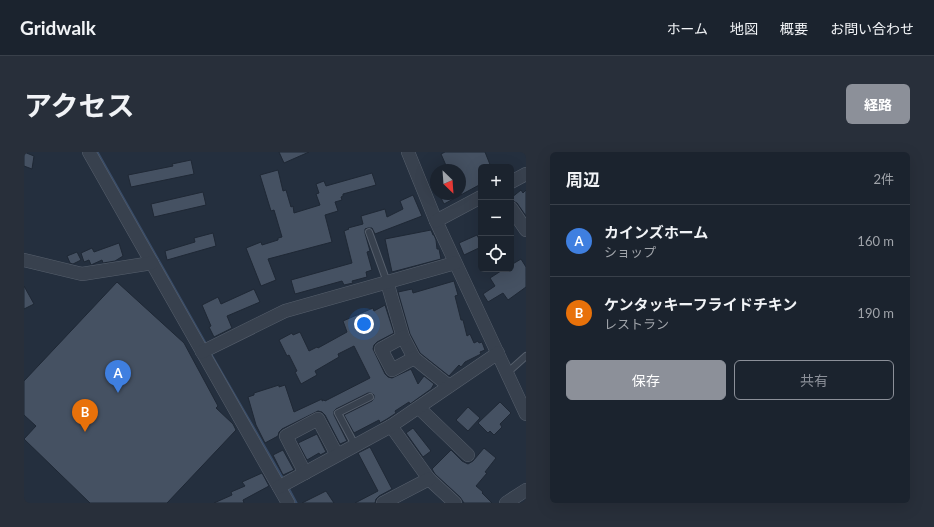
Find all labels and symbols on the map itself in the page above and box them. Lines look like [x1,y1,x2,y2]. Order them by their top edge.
north arrow [430,164,466,200]
your location [354,314,374,334]
pin: A [105,360,131,393]
pin: B [72,399,98,432]

